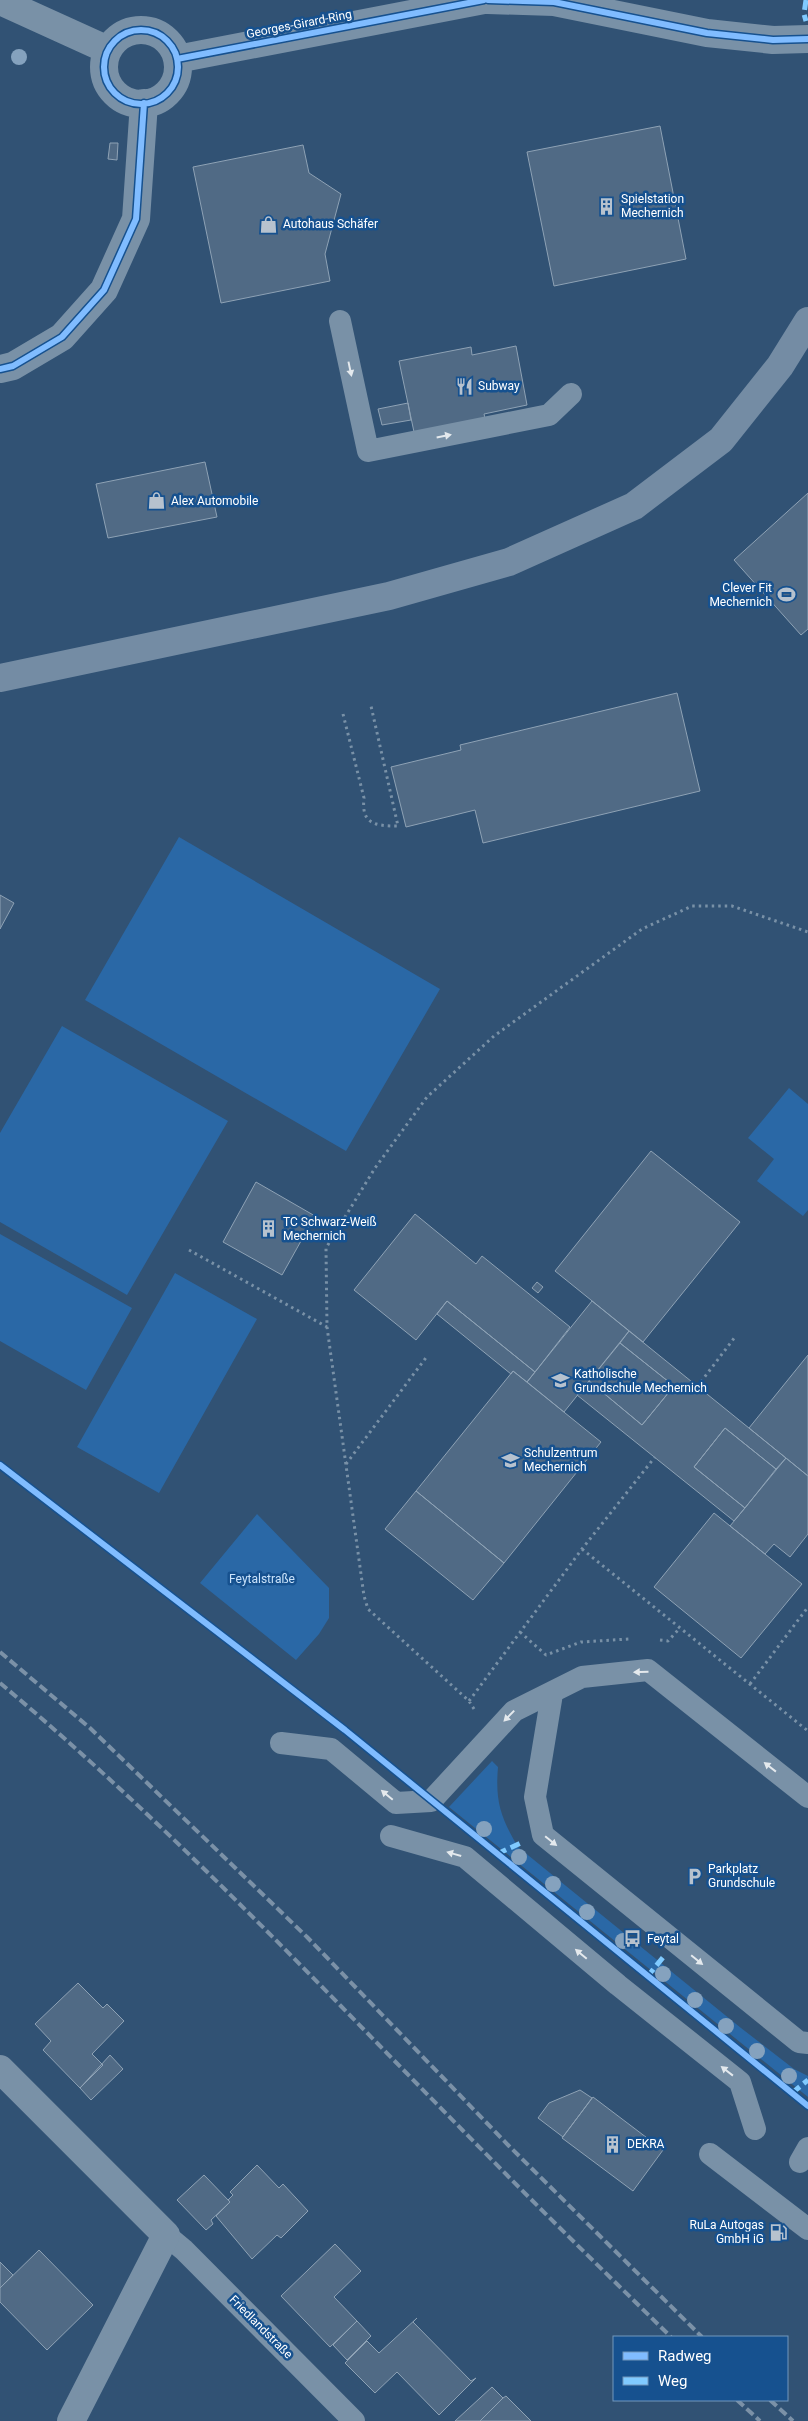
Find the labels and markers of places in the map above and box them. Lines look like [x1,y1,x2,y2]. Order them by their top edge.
place label: Spielstation Mechernich [621,192,684,220]
building icon: Spielstation Mechernich [597,196,617,216]
shop icon: Autohaus Schäfer [259,214,279,234]
place label: Autohaus Schäfer [283,217,378,231]
restaurant icon: Subway [454,376,474,396]
place label: Subway [478,379,520,393]
shop icon: Alex Automobile [147,491,167,511]
place label: Alex Automobile [171,494,258,508]
place label: Clever Fit Mechernich [709,581,772,609]
sports icon: Clever Fit Mechernich [776,585,796,605]
place label: TC Schwarz-Weiß Mechernich [283,1215,377,1243]
building icon: TC Schwarz-Weiß Mechernich [259,1219,279,1239]
place label: Katholische Grundschule Mechernich [574,1367,707,1395]
school or university icon: Katholische Grundschule Mechernich [550,1371,570,1391]
place label: Schulzentrum Mechernich [524,1446,598,1474]
school or university icon: Schulzentrum Mechernich [500,1450,520,1470]
place label: Parkplatz Grundschule [708,1862,775,1890]
parking icon: Parkplatz Grundschule [684,1866,704,1886]
bus stop icon: Feytal [623,1929,643,1949]
place label: Feytal [647,1932,679,1946]
building icon: DEKRA [603,2134,623,2154]
place label: DEKRA [627,2137,665,2151]
place label: RuLa Autogas GmbH iG [690,2218,764,2246]
fuel station icon: RuLa Autogas GmbH iG [768,2222,788,2242]

